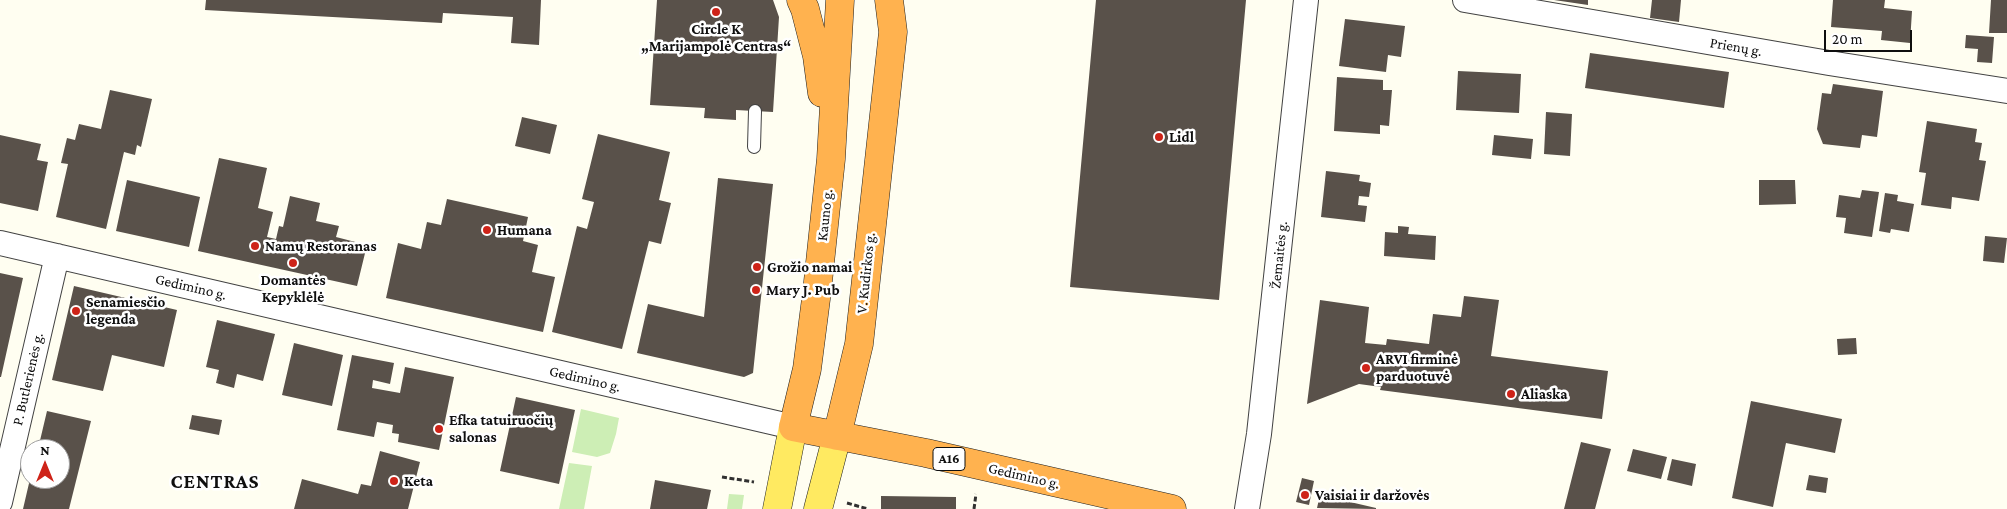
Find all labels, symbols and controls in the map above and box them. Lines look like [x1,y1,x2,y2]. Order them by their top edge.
marker: Circle K „Marijampolė Centras“ [710,6,722,18]
place label: Circle K „Marijampolė Centras“ [641,20,791,55]
scale bar [1827,20,1914,52]
text: 20 m [1832,31,1863,47]
street label: Prienų g. [1709,34,1763,60]
place label: Lidl [1169,128,1194,146]
marker: Lidl [1153,131,1165,143]
street label: Kauno g. [813,188,837,242]
street label: Žemaitės g. [1266,220,1292,290]
place label: Humana [497,221,552,239]
marker: Humana [481,224,493,236]
street label: V. Kudirkos g. [853,232,879,314]
place label: Namų Restoranas [265,237,377,255]
marker: Namų Restoranas [249,240,261,252]
marker: Domantės Kepyklėlė [287,257,299,269]
place label: Grožio namai [767,258,852,276]
marker: Grožio namai [751,261,763,273]
street label: Gedimino g. [154,270,228,304]
place label: Domantės Kepyklėlė [260,271,326,306]
place label: Mary J. Pub [766,281,840,299]
marker: Mary J. Pub [750,284,762,296]
place label: Senamiesčio legenda [86,293,165,328]
marker: Senamiesčio legenda [70,305,82,317]
street label: P. Butlerienės g. [9,331,47,427]
place label: ARVI firminė parduotuvė [1376,350,1458,385]
street label: Gedimino g. [548,362,622,396]
marker: ARVI firminė parduotuvė [1360,362,1372,374]
place label: Aliaska [1521,385,1567,403]
marker: Aliaska [1505,388,1517,400]
place label: Efka tatuiruočių salonas [449,411,553,446]
marker: Efka tatuiruočių salonas [433,423,445,435]
north arrow [20,439,70,489]
text: N [40,442,50,458]
road number: A16 [933,448,965,470]
street label: Gedimino g. [987,459,1061,493]
district label: CENTRAS [170,470,260,494]
place label: Keta [404,472,433,490]
marker: Keta [388,475,400,487]
place label: Vaisiai ir daržovės [1315,486,1429,504]
marker: Vaisiai ir daržovės [1299,489,1311,501]

